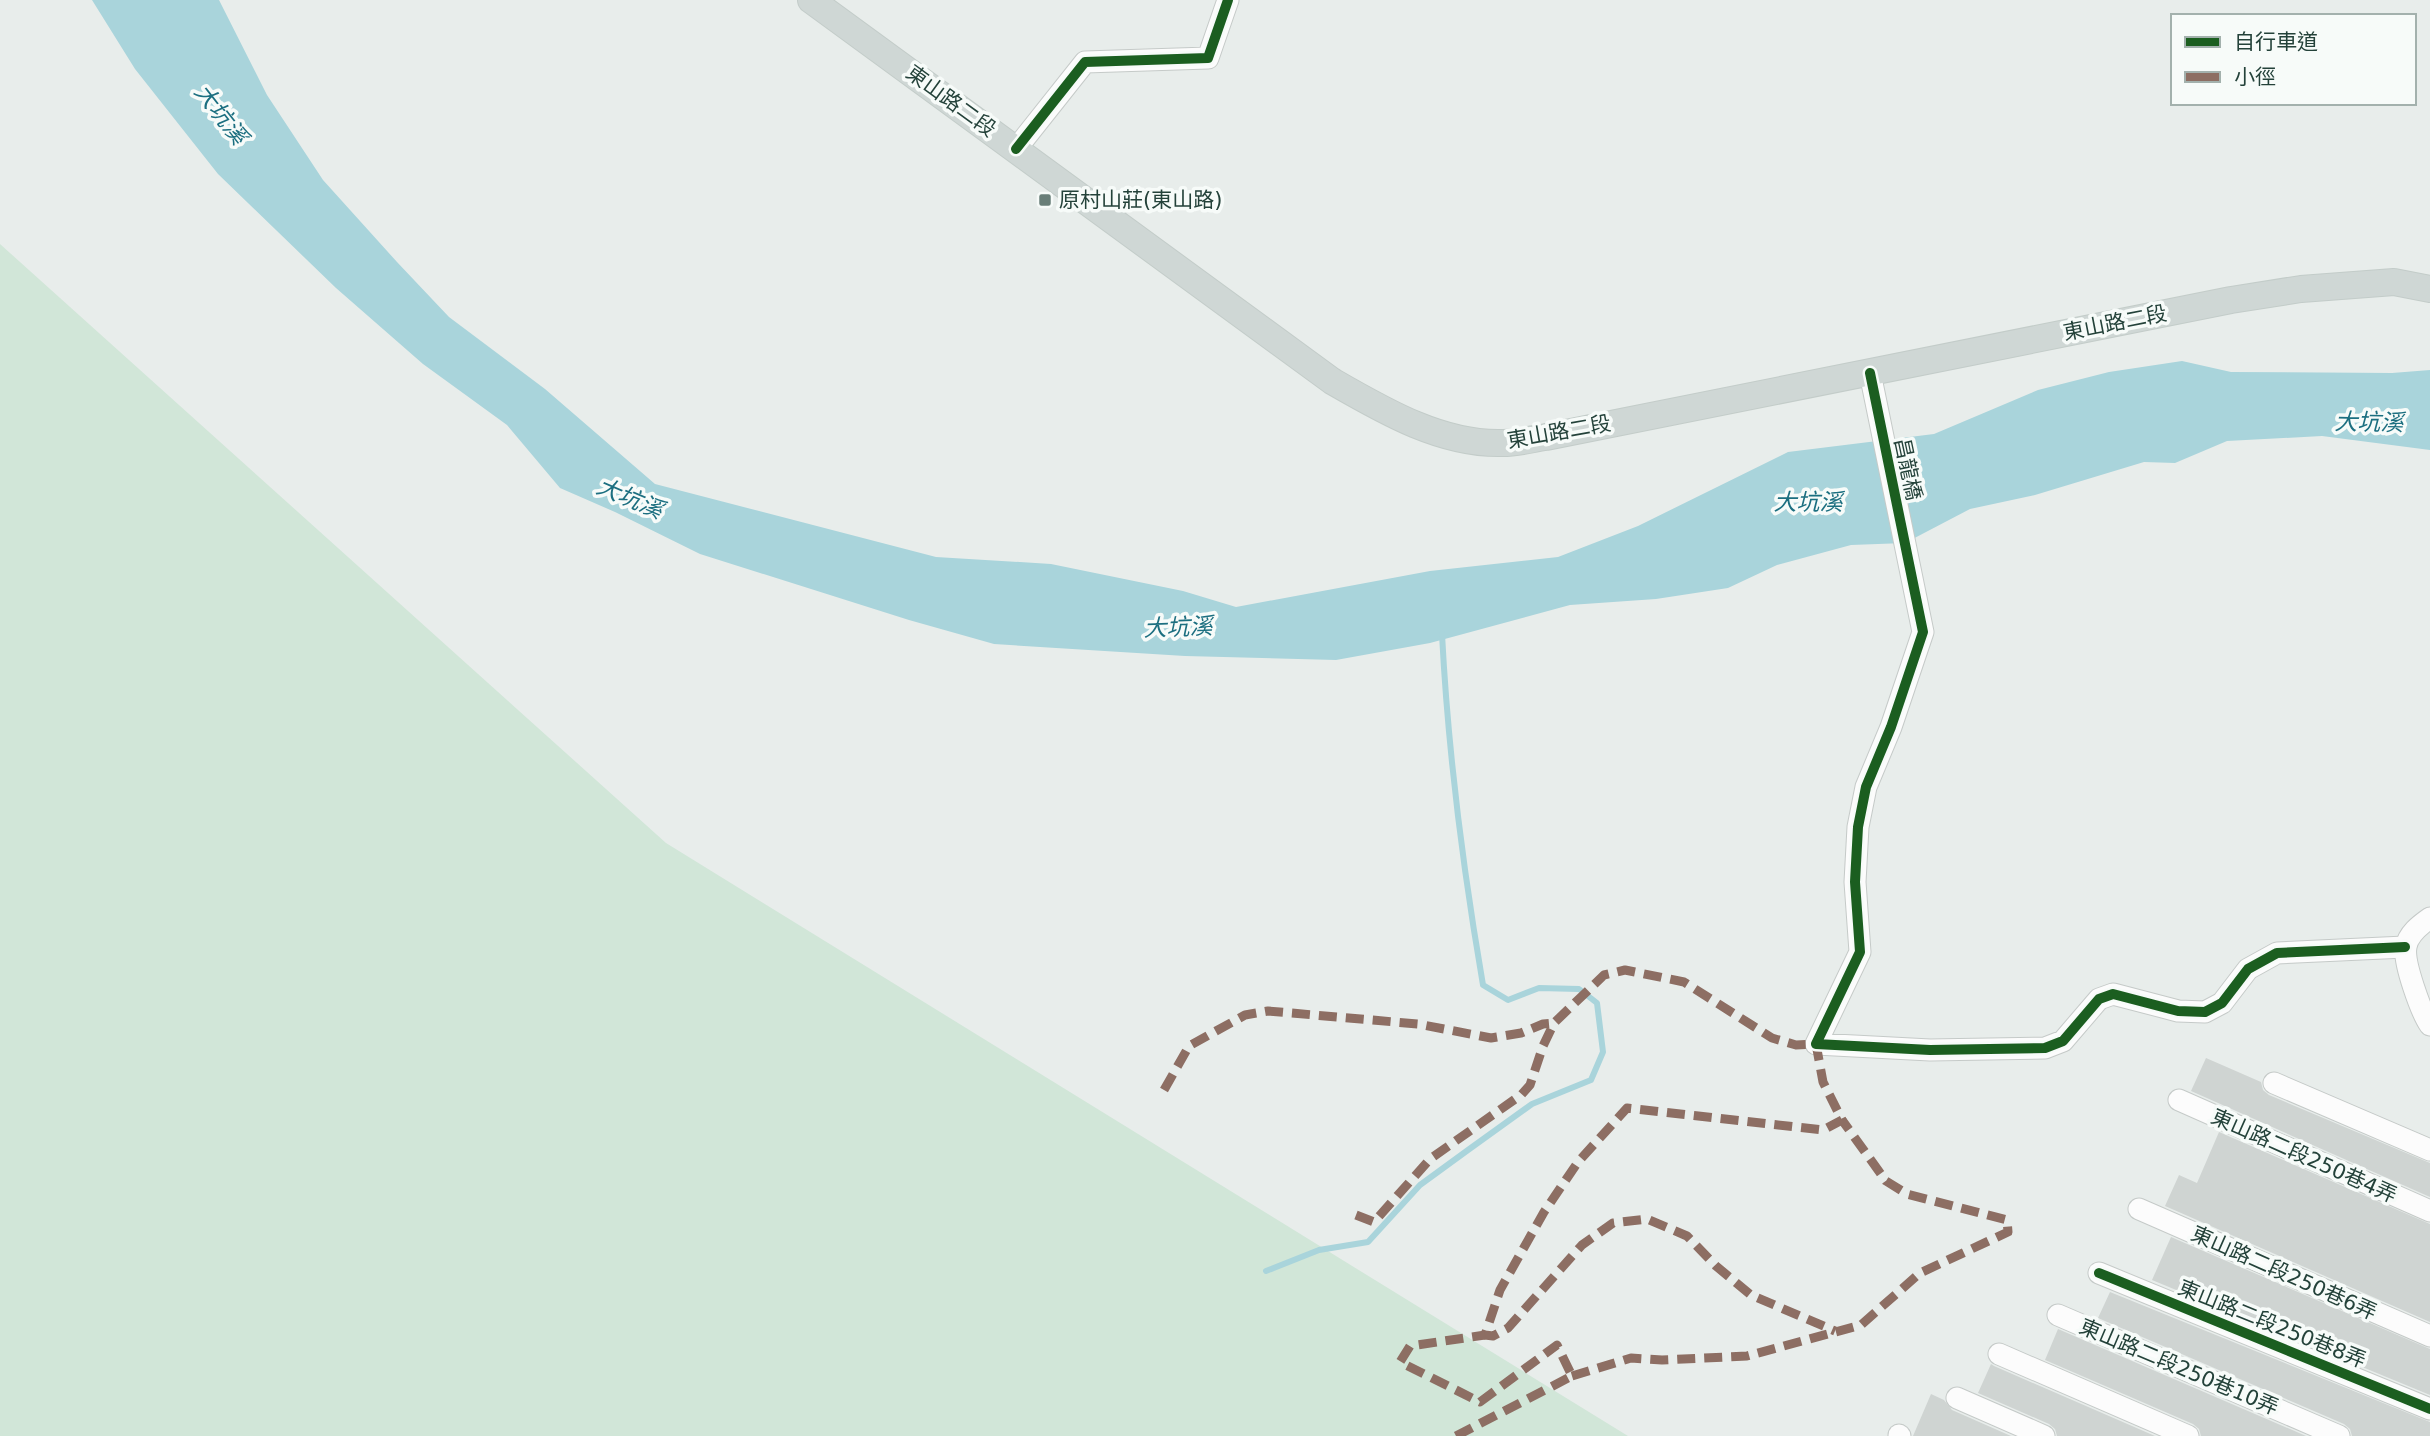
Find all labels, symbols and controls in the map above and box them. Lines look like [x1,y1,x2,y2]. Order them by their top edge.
legend [2171,14,2416,105]
text: 自行車道 [2234,30,2318,54]
street label: 東山路二段 [901,60,1001,142]
text: 小徑 [2234,65,2276,89]
water label: 大坑溪 [190,79,254,152]
place label: 原村山莊(東山路) [1059,188,1222,212]
marker: 原村山莊(東山路) [1037,192,1053,208]
street label: 東山路二段 [2061,301,2169,345]
water label: 大坑溪 [2334,408,2407,436]
street label: 東山路二段 [1505,411,1613,453]
street label: 昌龍橋 [1890,436,1926,502]
water label: 大坑溪 [593,473,670,525]
water label: 大坑溪 [1774,489,1846,515]
water label: 大坑溪 [1143,613,1216,641]
street label: 東山路二段250巷4弄 [2208,1104,2400,1208]
street label: 東山路二段250巷6弄 [2188,1221,2380,1325]
street label: 東山路二段250巷8弄 [2175,1275,2369,1373]
street label: 東山路二段250巷10弄 [2076,1314,2282,1420]

